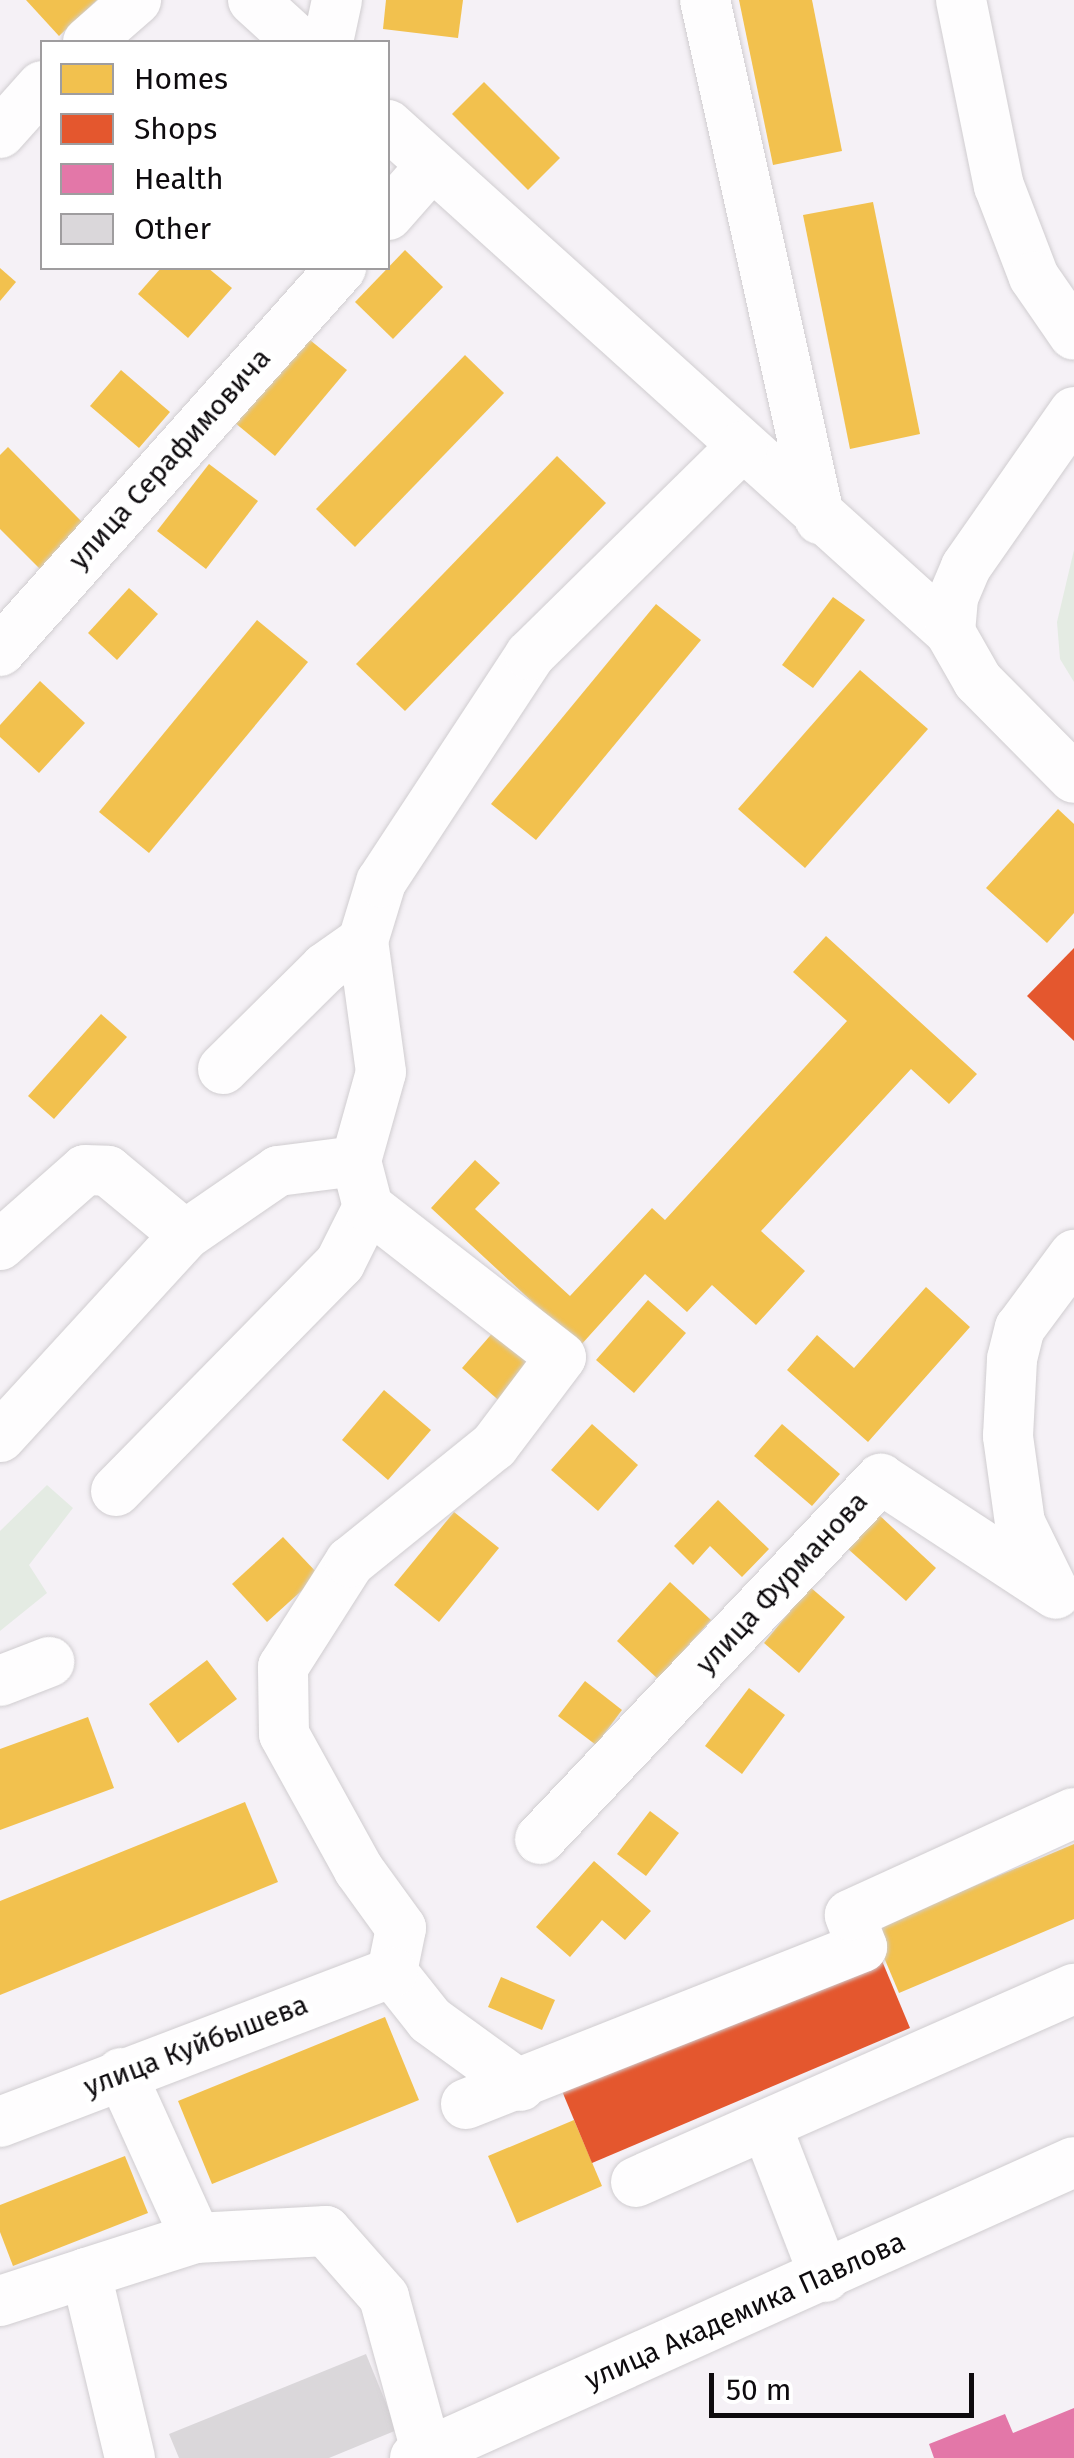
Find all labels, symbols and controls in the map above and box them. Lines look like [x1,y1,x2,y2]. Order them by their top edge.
legend [40,40,390,270]
text: Homes [134,61,228,97]
text: Shops [134,111,217,147]
text: Health [134,161,224,197]
text: Other [134,211,211,247]
street label: улица Серафимовича [62,342,278,576]
street label: улица Фурманова [689,1485,875,1681]
street label: улица Куйбышева [79,1988,313,2104]
street label: улица Академика Павлова [580,2225,910,2397]
scale bar [714,2353,979,2415]
text: 50 m [726,2372,791,2408]

